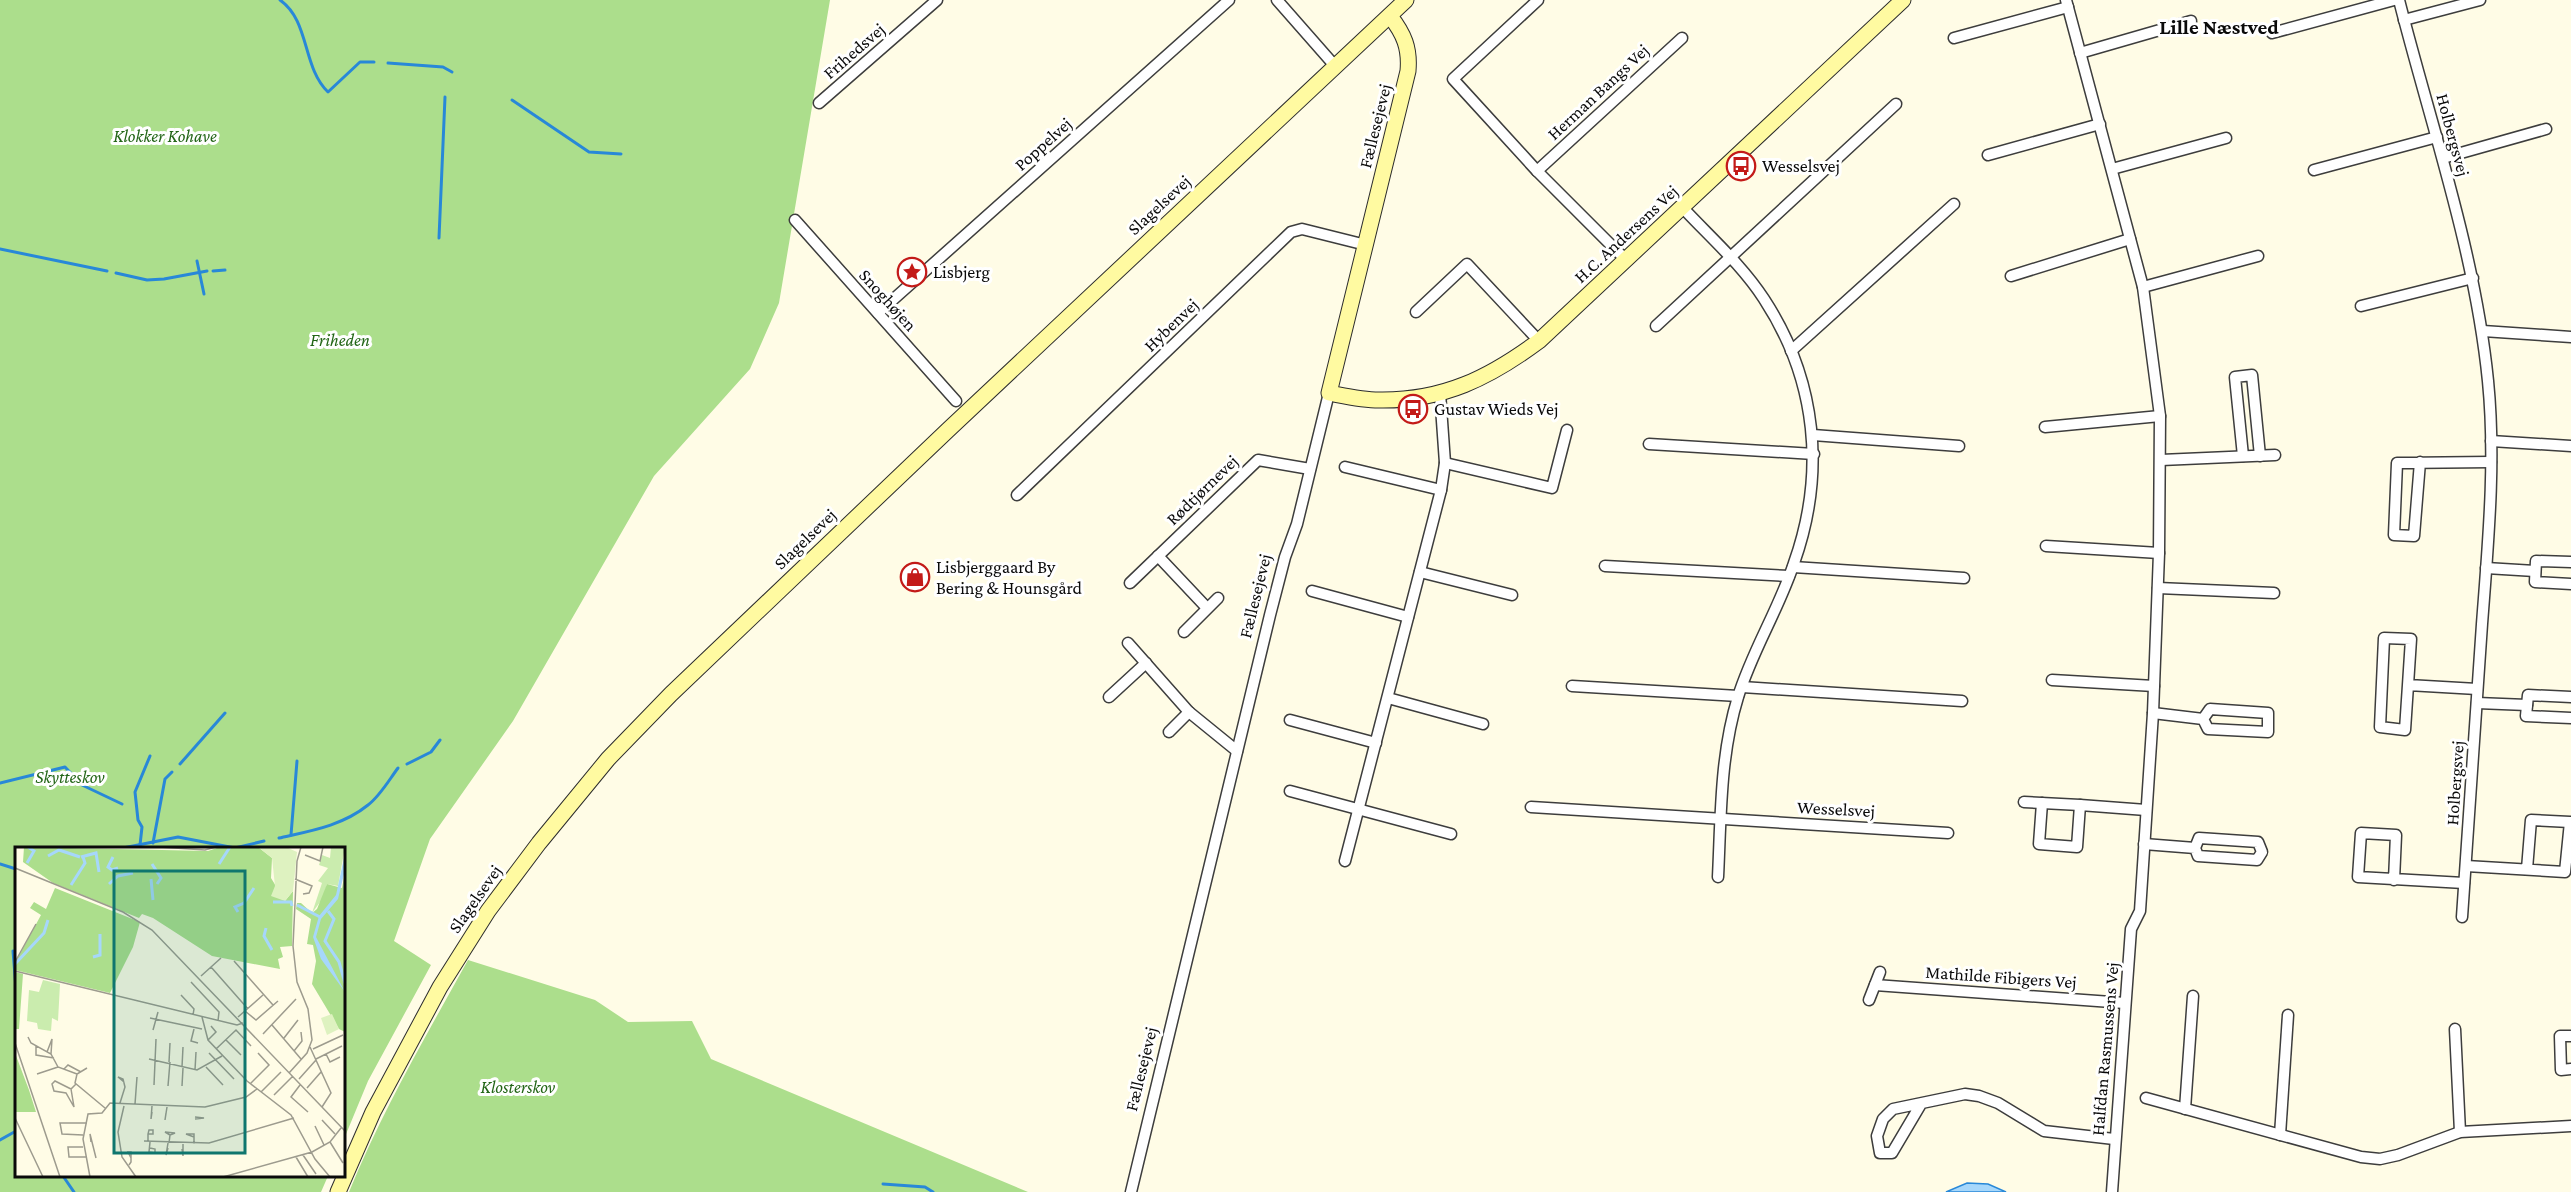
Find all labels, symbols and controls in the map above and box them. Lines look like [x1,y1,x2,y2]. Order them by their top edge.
district label: Lille Næstved [2159,15,2279,39]
street label: Frihedsvej [819,19,889,84]
street label: Herman Bangs Vej [1543,40,1653,145]
street label: Fællesejevej [1355,82,1396,170]
street label: Holbergsvej [2431,91,2474,179]
street label: Poppelvej [1010,113,1076,175]
park label: Klokker Kohave [113,126,217,146]
bus stop icon: Wesselsvej [1725,150,1757,182]
place label: Wesselsvej [1762,156,1840,177]
street label: Slagelsevej [1124,171,1195,240]
street label: H.C. Andersens Vej [1570,181,1683,288]
place icon: Lisbjerg [896,256,928,288]
place label: Lisbjerg [933,262,990,283]
street label: Snoghøjen [854,265,921,336]
street label: Hybenvej [1140,294,1203,356]
park label: Friheden [310,330,370,350]
bus stop icon: Gustav Wieds Vej [1397,393,1429,425]
place label: Gustav Wieds Vej [1434,399,1558,420]
street label: Rødtjørnevej [1162,451,1243,530]
street label: Slagelsevej [770,505,841,574]
street label: Fællesejevej [1235,552,1276,640]
place label: Lisbjerggaard By Bering & Hounsgård [936,557,1082,598]
shop icon: Lisbjerggaard By Bering & Hounsgård [899,561,931,593]
street label: Holbergsvej [2442,740,2469,826]
park label: Skytteskov [35,767,105,787]
street label: Wesselsvej [1797,797,1875,822]
inset map [15,847,345,1177]
street label: Slagelsevej [444,861,506,937]
street label: Halfdan Rasmussens Vej [2087,961,2124,1137]
street label: Mathilde Fibigers Vej [1925,962,2077,993]
street label: Fællesejevej [1121,1025,1162,1113]
park label: Klosterskov [481,1077,556,1097]

